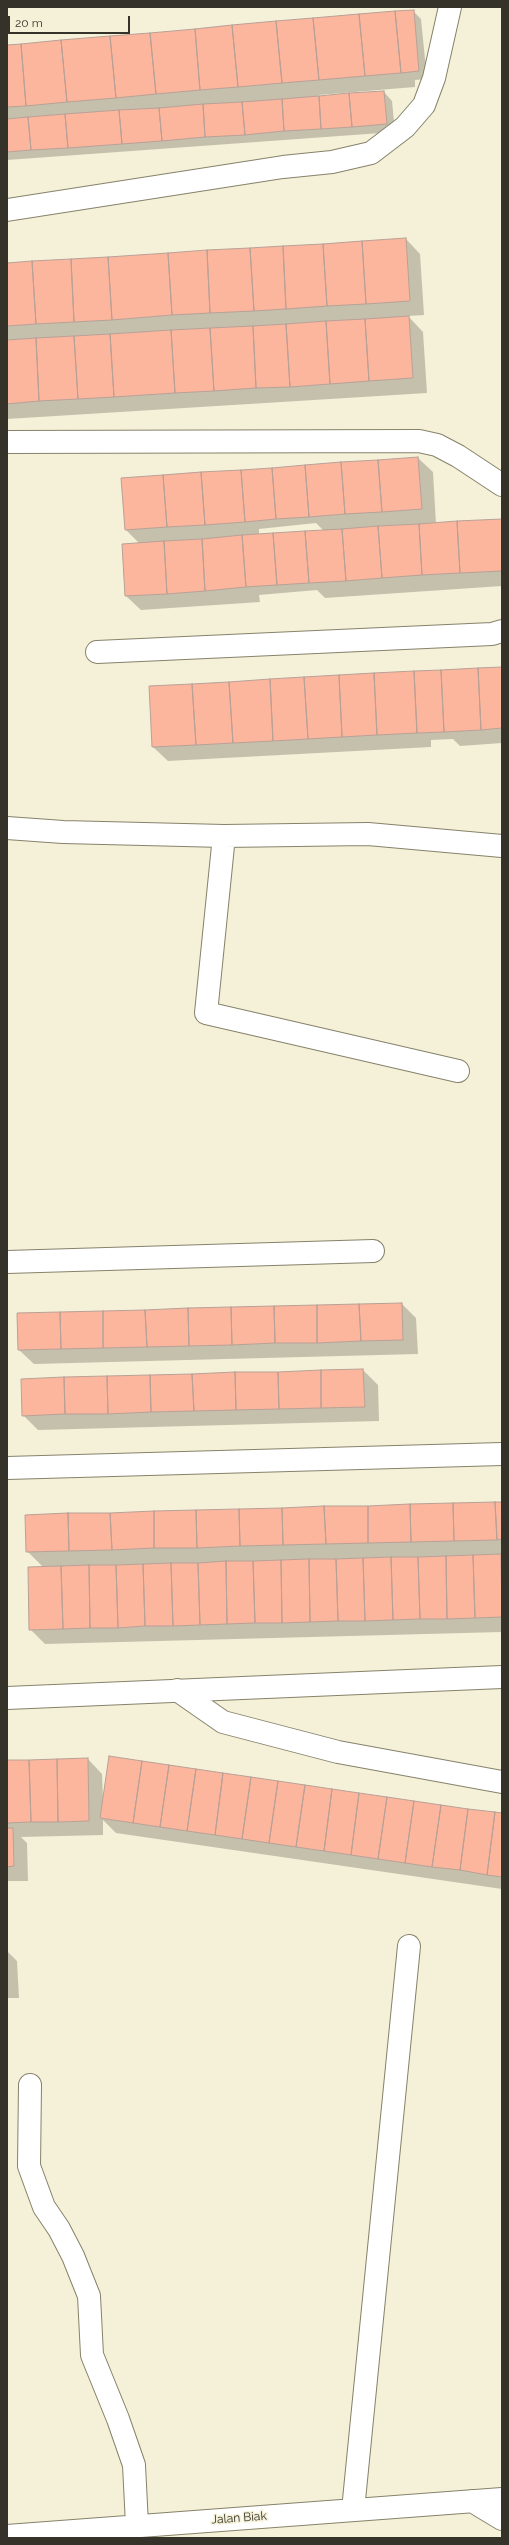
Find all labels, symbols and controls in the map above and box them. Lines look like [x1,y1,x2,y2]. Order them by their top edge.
scale bar [10,8,132,34]
text: 20 m [15,16,43,30]
street label: Jalan Biak [211,2509,267,2527]

